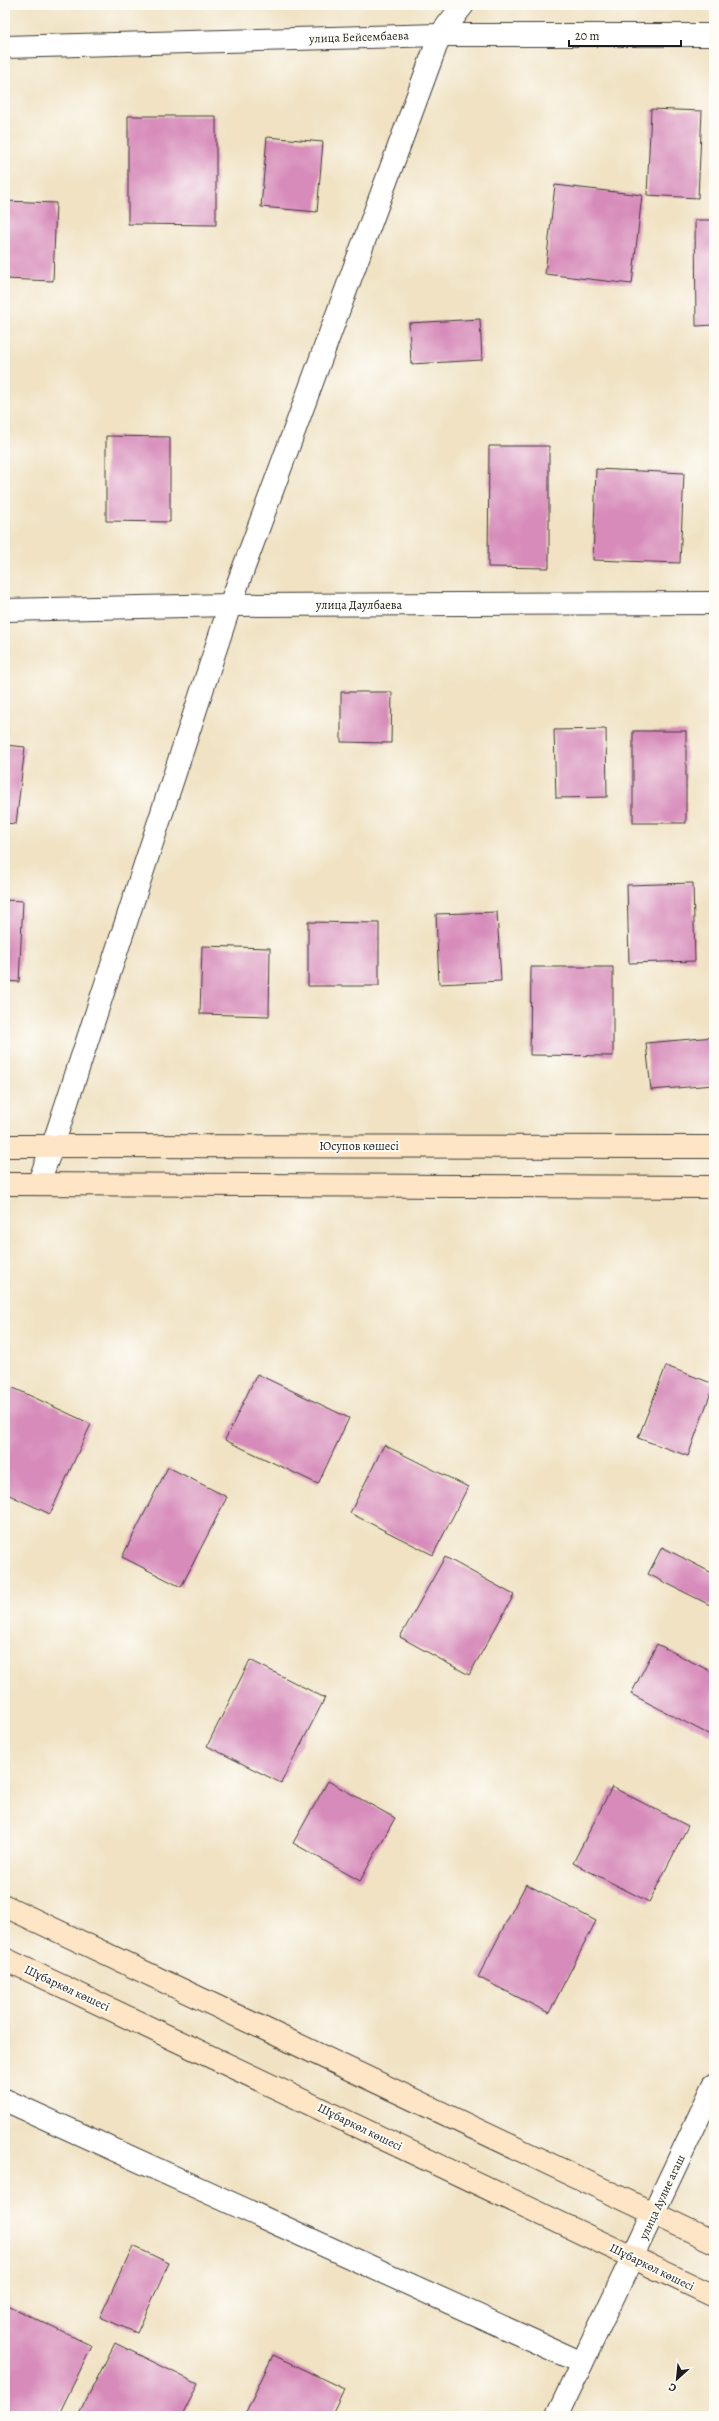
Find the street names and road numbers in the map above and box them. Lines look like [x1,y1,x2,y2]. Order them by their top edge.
street label: улица Бейсембаева [308,27,410,47]
street label: улица Даулбаева [315,597,402,613]
street label: Юсупов көшесі [319,1138,399,1154]
street label: Шұбаркөл көшесі [22,1961,112,2015]
street label: Шұбаркөл көшесі [315,2100,405,2154]
street label: улица Аулие агаш [635,2152,689,2243]
street label: Шұбаркөл көшесі [607,2240,697,2294]

